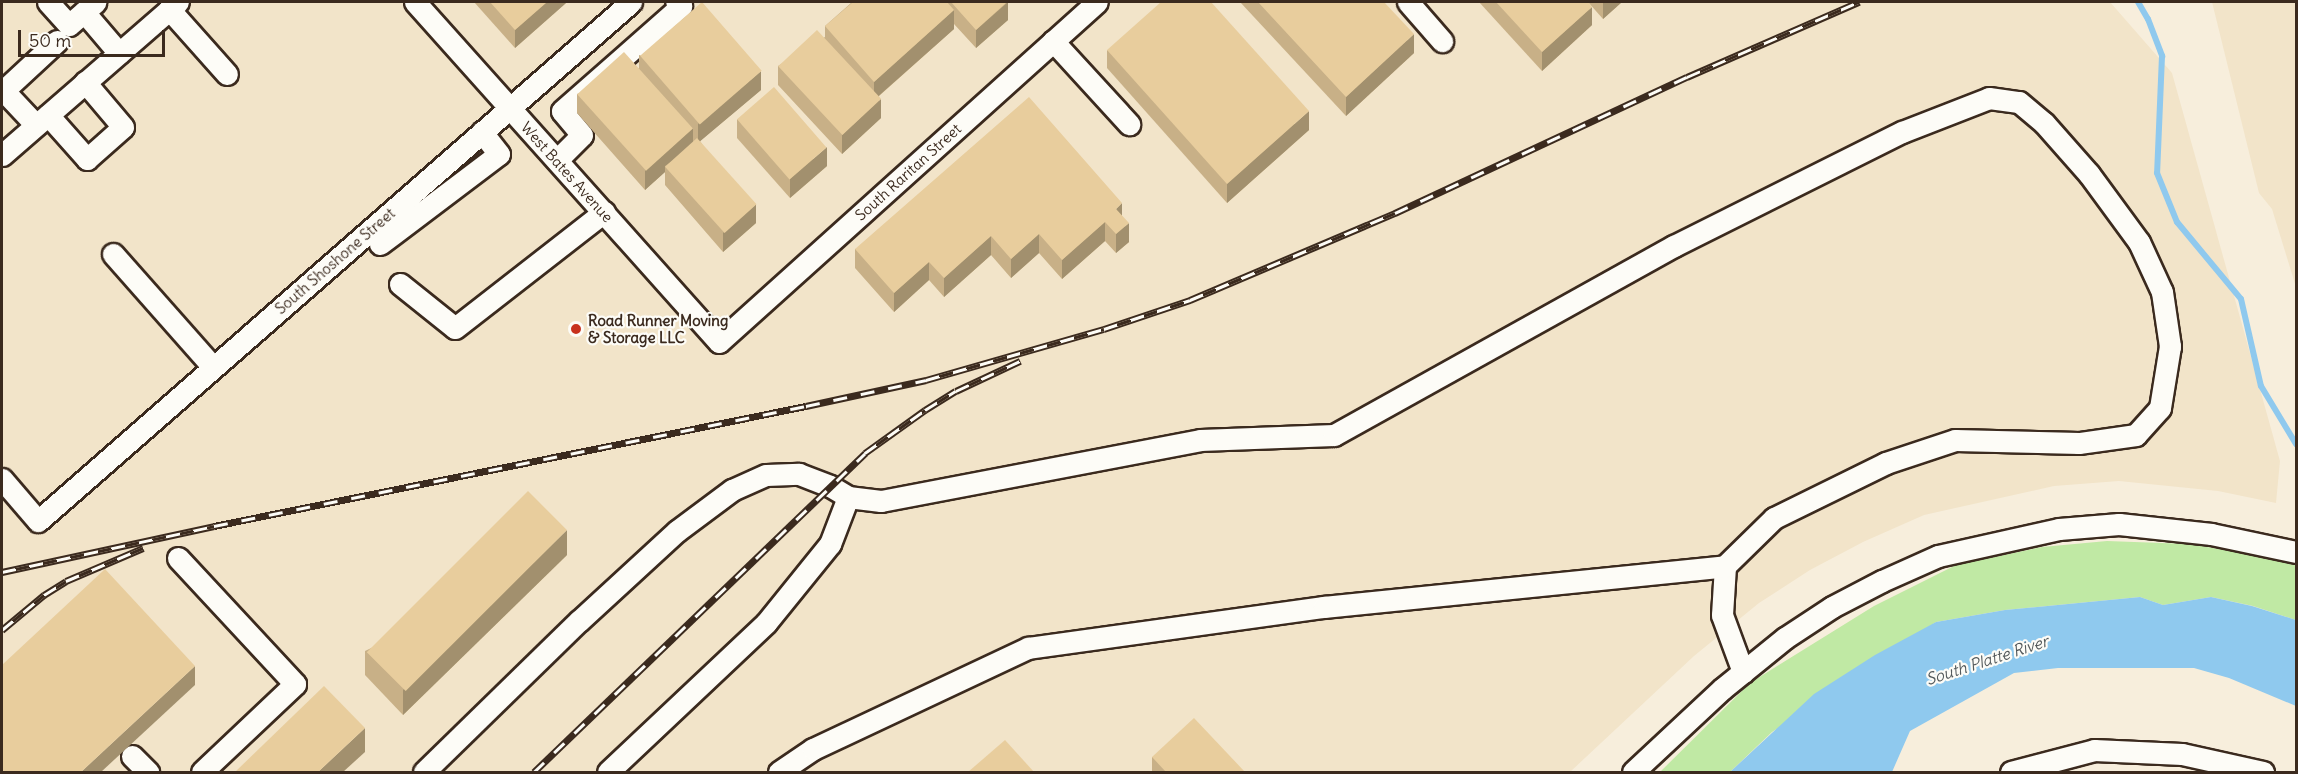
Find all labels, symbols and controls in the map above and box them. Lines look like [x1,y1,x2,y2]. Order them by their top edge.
scale bar [21,18,168,56]
text: 50 m [29,29,71,52]
street label: West Bates Avenue [517,118,617,226]
street label: South Raritan Street [851,120,965,224]
street label: South Shoshone Street [272,204,398,318]
place label: Road Runner Moving & Storage LLC [588,311,728,346]
marker: Road Runner Moving & Storage LLC [569,322,583,336]
water label: South Platte River [1923,631,2051,689]

